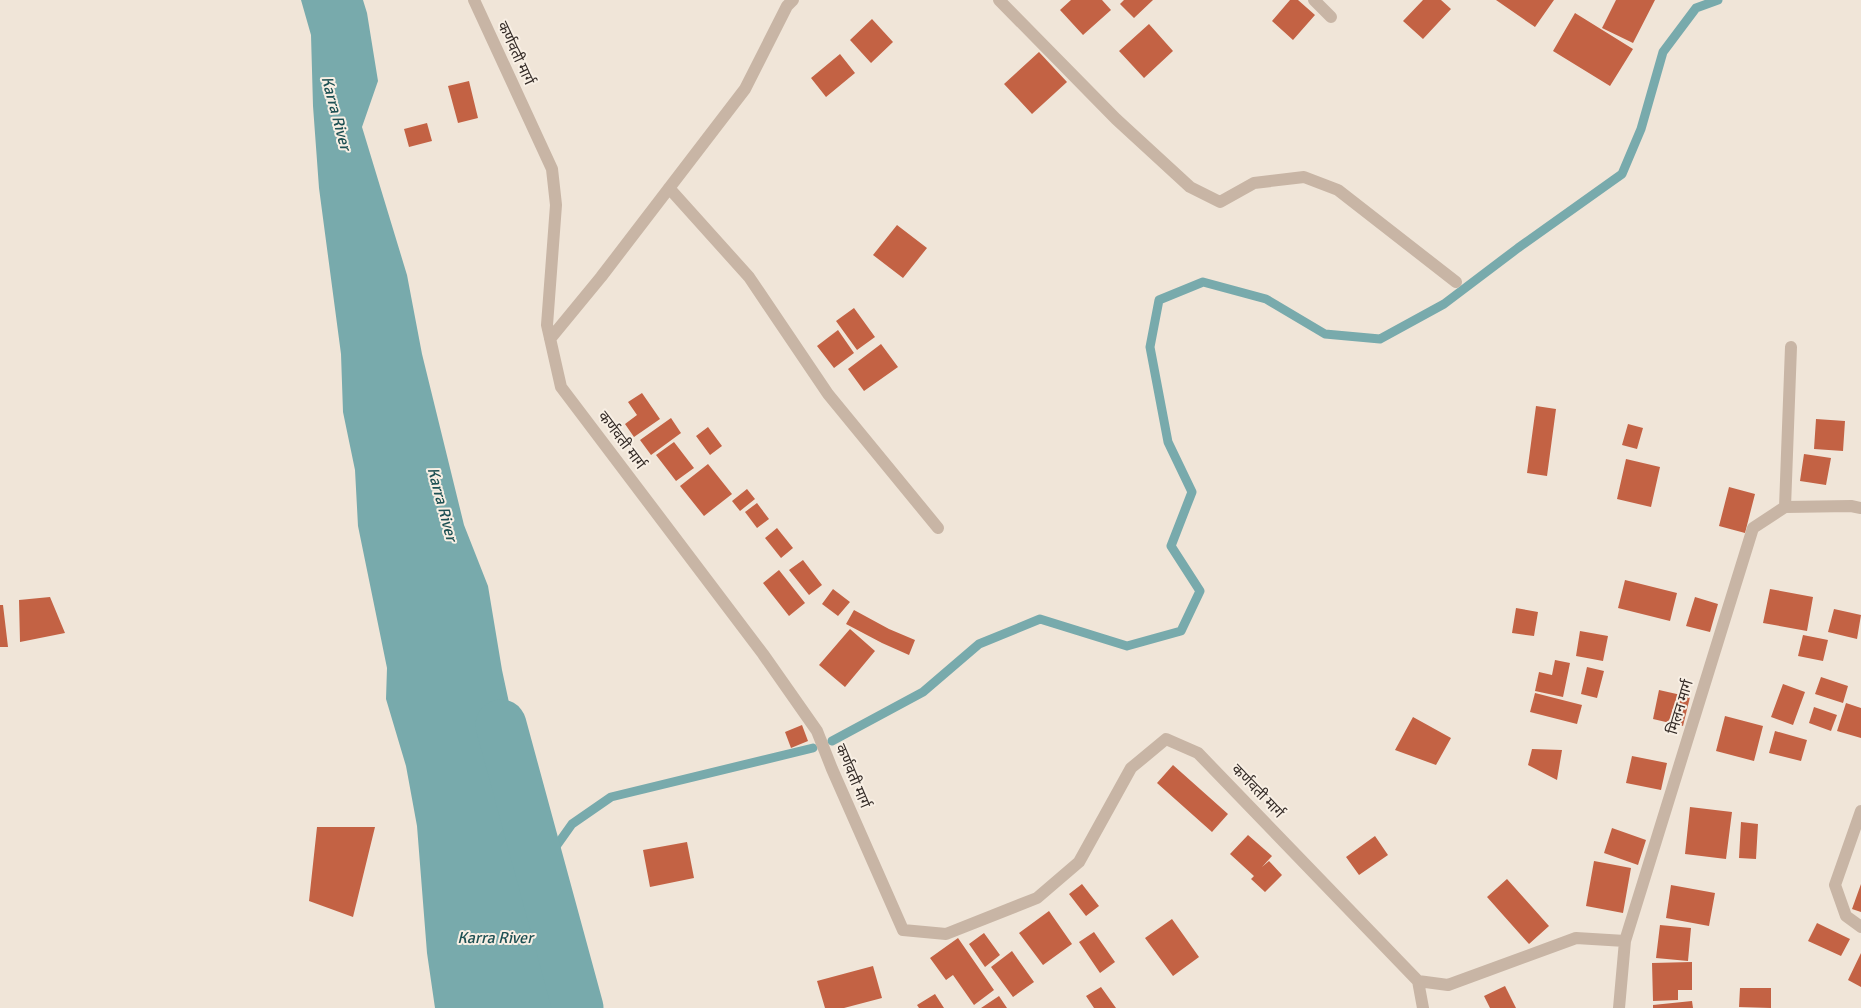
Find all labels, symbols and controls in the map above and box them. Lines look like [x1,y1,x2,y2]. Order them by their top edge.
street label: कर्णवती मार्ग [494,18,539,88]
water label: Karra River [317,74,356,154]
street label: कर्णवती मार्ग [594,408,650,473]
water label: Karra River [423,465,462,545]
street label: मिलन मार्ग [1663,677,1697,736]
street label: कर्णवती मार्ग [831,741,875,812]
street label: कर्णवती मार्ग [1228,760,1289,822]
water label: Karra River [457,928,535,948]

